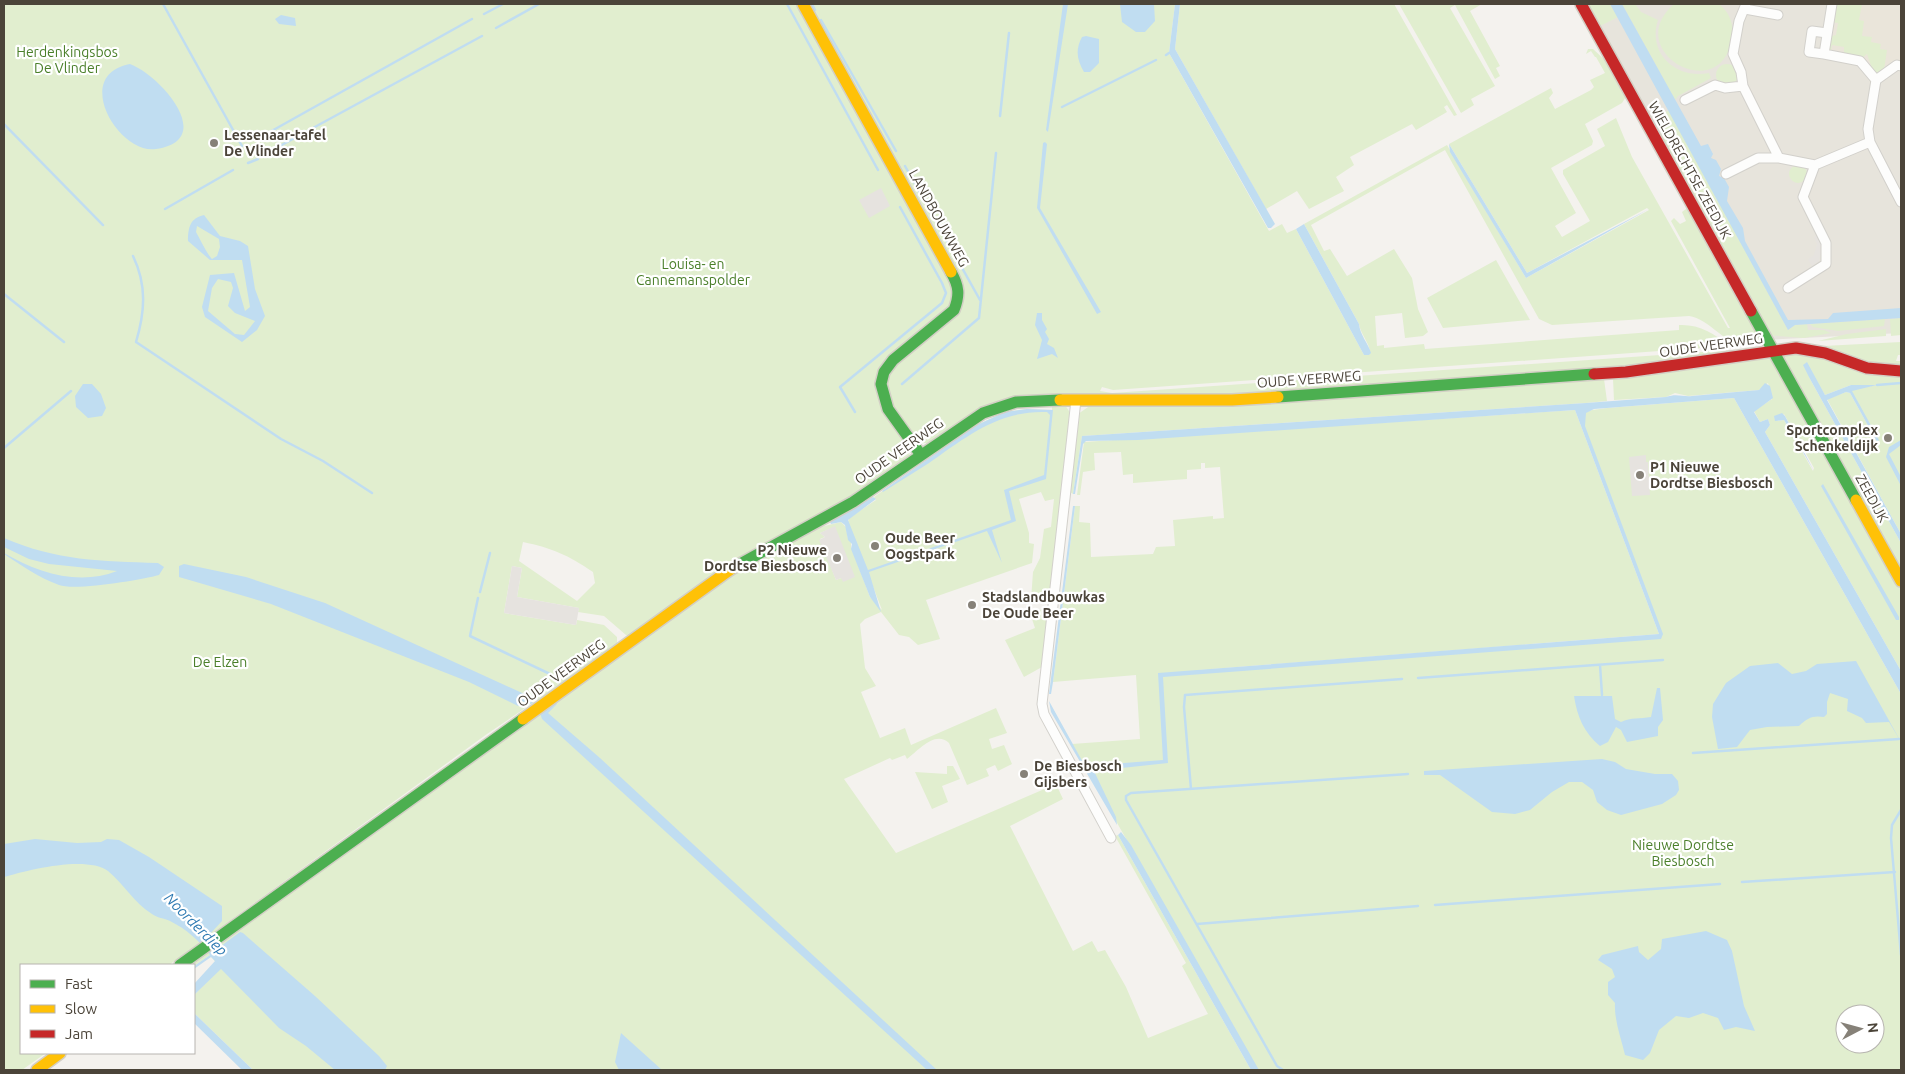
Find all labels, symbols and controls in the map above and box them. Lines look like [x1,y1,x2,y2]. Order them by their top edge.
park label: Herdenkingsbos De Vlinder [16,44,118,76]
street label: WIELDRECHTSE ZEEDIJK [1645,98,1735,242]
place label: Lessenaar-tafel De Vlinder [224,127,326,159]
marker: Lessenaar-tafel De Vlinder [208,137,220,149]
street label: LANDBOUWWEG [906,167,972,269]
park label: Louisa- en Cannemanspolder [636,256,751,288]
street label: OUDE VEERWEG [1658,330,1764,360]
street label: OUDE VEERWEG [1256,367,1362,391]
street label: OUDE VEERWEG [852,414,946,488]
place label: Sportcomplex Schenkeldijk [1786,422,1878,454]
marker: Sportcomplex Schenkeldijk [1882,432,1894,444]
place label: P1 Nieuwe Dordtse Biesbosch [1650,459,1773,491]
marker: P1 Nieuwe Dordtse Biesbosch [1634,469,1646,481]
street label: ZEEDIJK [1852,471,1892,525]
place label: Oude Beer Oogstpark [885,530,955,562]
marker: Oude Beer Oogstpark [869,540,881,552]
place label: P2 Nieuwe Dordtse Biesbosch [704,542,827,574]
marker: P2 Nieuwe Dordtse Biesbosch [831,552,843,564]
place label: Stadslandbouwkas De Oude Beer [982,589,1105,621]
marker: Stadslandbouwkas De Oude Beer [966,599,978,611]
street label: OUDE VEERWEG [514,636,608,710]
park label: De Elzen [193,654,247,670]
place label: De Biesbosch Gijsbers [1034,758,1122,790]
marker: De Biesbosch Gijsbers [1018,768,1030,780]
park label: Nieuwe Dordtse Biesbosch [1632,837,1734,869]
water label: Noorderdiep [161,889,231,959]
legend [20,964,195,1054]
text: Fast [65,975,93,992]
text: Slow [65,1000,98,1017]
north arrow [1835,1004,1885,1054]
text: N [1864,1022,1881,1034]
text: Jam [65,1025,93,1042]

